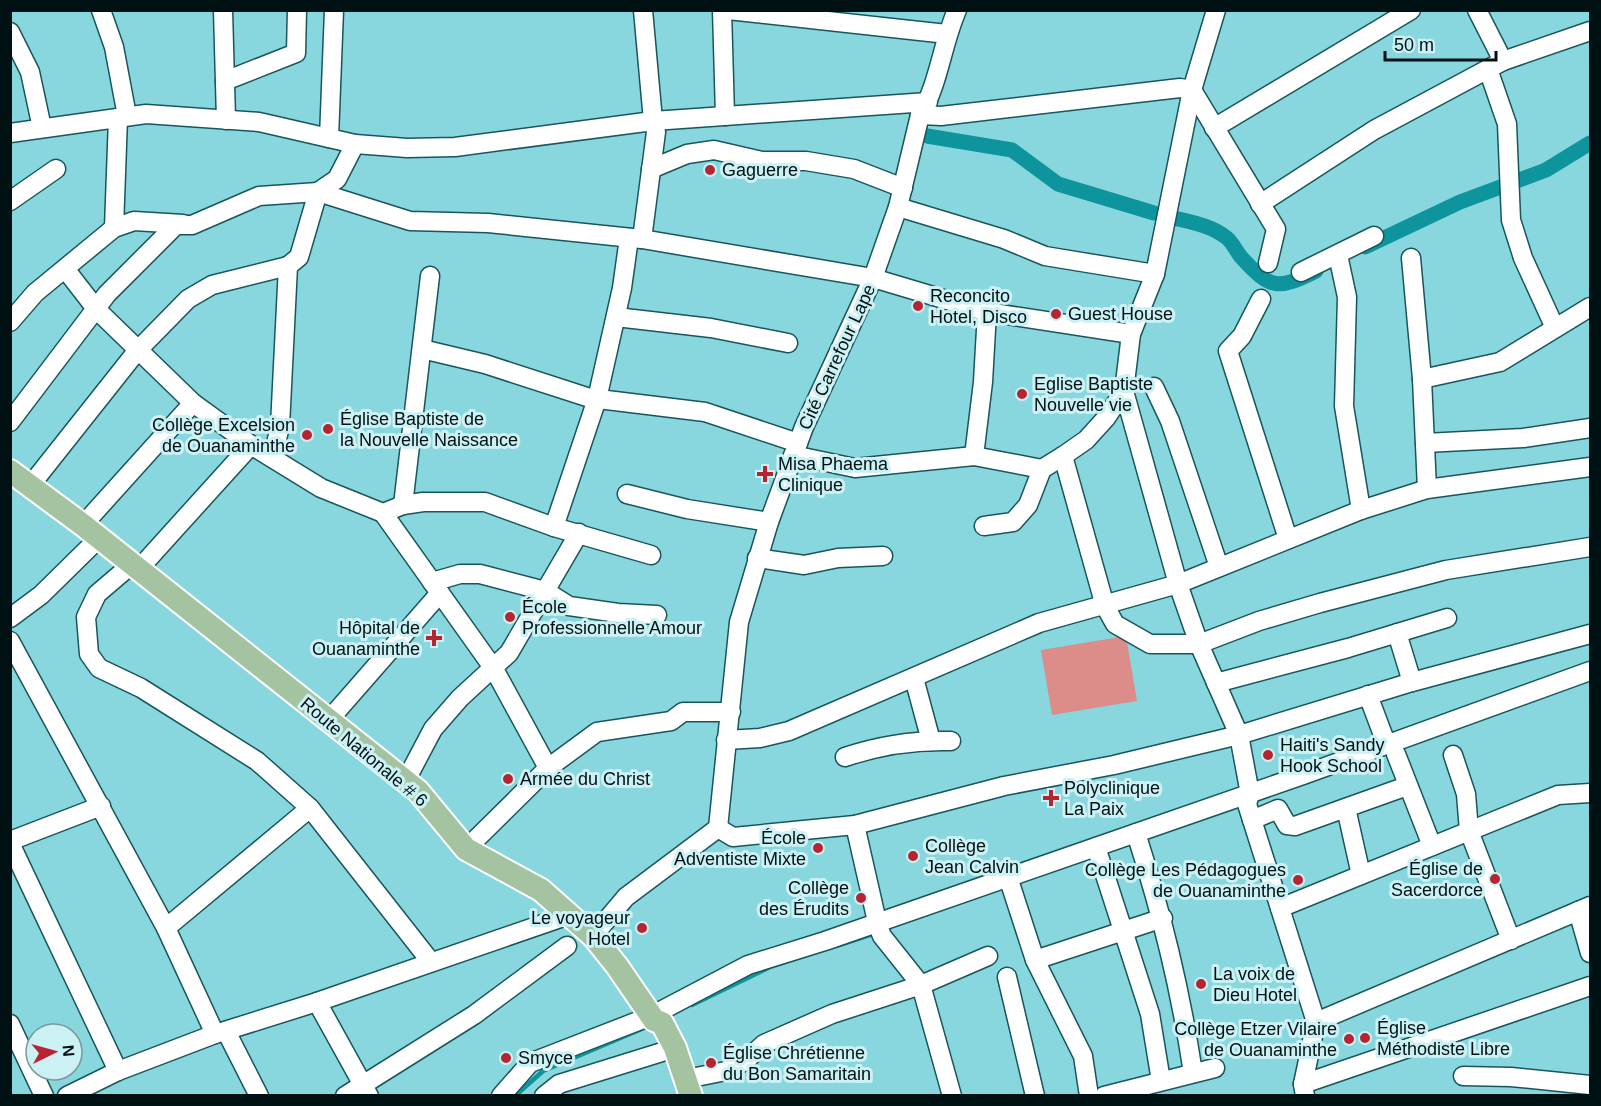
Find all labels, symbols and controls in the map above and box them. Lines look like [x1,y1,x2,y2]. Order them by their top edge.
scale bar [1385,24,1496,62]
text: 50 m [1394,35,1434,55]
place label: Gaguerre [722,160,798,180]
marker: Gaguerre [703,163,717,177]
street label: Cité Carrefour Lape [795,281,879,433]
place label: Reconcito Hotel, Disco [930,286,1027,327]
marker: Reconcito Hotel, Disco [911,299,925,313]
place label: Guest House [1068,304,1173,324]
marker: Guest House [1049,307,1063,321]
place label: Eglise Baptiste Nouvelle vie [1034,374,1153,415]
marker: Eglise Baptiste Nouvelle vie [1015,387,1029,401]
place label: Église Baptiste de la Nouvelle Naissance [340,409,518,450]
place label: Collège Excelsion de Ouanaminthe [152,415,295,456]
marker: Église Baptiste de la Nouvelle Naissance [321,422,335,436]
marker: Collège Excelsion de Ouanaminthe [300,428,314,442]
place label: Misa Phaema Clinique [778,454,889,495]
marker: Misa Phaema Clinique [756,465,774,483]
place label: École Professionnelle Amour [522,597,702,638]
marker: École Professionnelle Amour [503,610,517,624]
place label: Hôpital de Ouanaminthe [312,618,420,659]
marker: Hôpital de Ouanaminthe [425,629,443,647]
street label: Route Nationale # 6 [297,693,431,811]
place label: Haiti's Sandy Hook School [1280,735,1384,776]
marker: Haiti's Sandy Hook School [1261,748,1275,762]
place label: Armée du Christ [520,769,650,789]
marker: Armée du Christ [501,772,515,786]
place label: Polyclinique La Paix [1064,778,1160,819]
marker: Polyclinique La Paix [1042,789,1060,807]
place label: École Adventiste Mixte [674,828,806,869]
place label: Collège Jean Calvin [925,836,1019,877]
marker: École Adventiste Mixte [811,841,825,855]
marker: Collège Jean Calvin [906,849,920,863]
place label: Église de Sacerdorce [1391,859,1483,900]
place label: Collège Les Pédagogues de Ouanaminthe [1085,860,1286,901]
marker: Église de Sacerdorce [1488,872,1502,886]
marker: Collège Les Pédagogues de Ouanaminthe [1291,873,1305,887]
place label: Collège des Érudits [759,878,849,919]
marker: Collège des Érudits [854,891,868,905]
place label: Le voyageur Hotel [531,908,630,949]
marker: Le voyageur Hotel [635,921,649,935]
place label: La voix de Dieu Hotel [1213,964,1297,1005]
marker: La voix de Dieu Hotel [1194,977,1208,991]
place label: Église Méthodiste Libre [1377,1018,1510,1059]
place label: Collège Etzer Vilaire de Ouanaminthe [1174,1019,1337,1060]
north arrow [24,1022,84,1082]
marker: Église Méthodiste Libre [1358,1031,1372,1045]
marker: Collège Etzer Vilaire de Ouanaminthe [1342,1032,1356,1046]
place label: Église Chrétienne du Bon Samaritain [723,1043,871,1084]
text: N [59,1044,77,1057]
place label: Smyce [518,1048,573,1068]
marker: Smyce [499,1051,513,1065]
marker: Église Chrétienne du Bon Samaritain [704,1056,718,1070]

